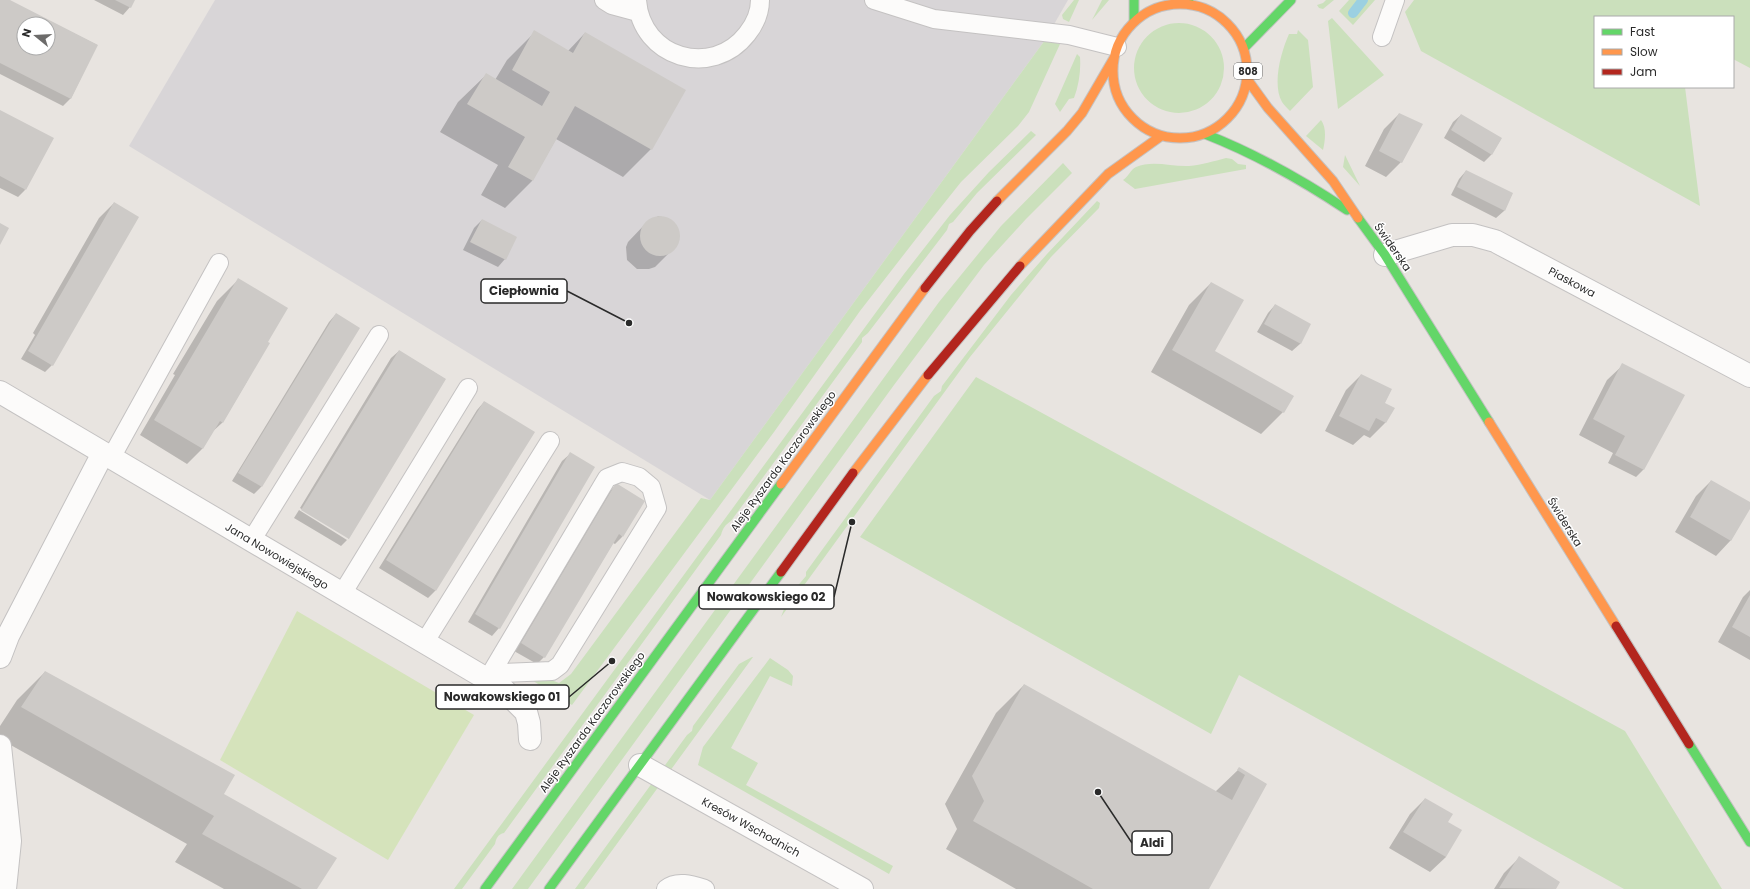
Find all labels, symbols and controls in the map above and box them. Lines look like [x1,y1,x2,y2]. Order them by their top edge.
north arrow [16,16,56,56]
legend [1594,16,1734,88]
text: Fast [1630,23,1655,40]
text: N [18,26,35,39]
text: Slow [1630,43,1658,60]
road number: 808 [1234,63,1262,79]
text: Jam [1630,63,1657,80]
street label: Świderska [1371,220,1415,274]
street label: Piaskowa [1546,263,1598,301]
callout: Ciepłownia [481,279,567,303]
text: Ciepłownia [489,282,559,299]
street label: Aleje Ryszarda Kaczorowskiego [726,387,840,535]
street label: Świderska [1544,494,1586,550]
street label: Jana Nowowiejskiego [222,519,332,593]
callout: Nowakowskiego 02 [699,585,834,609]
text: Nowakowskiego 02 [707,588,826,605]
street label: Aleje Ryszarda Kaczorowskiego [535,648,649,796]
callout: Nowakowskiego 01 [436,685,569,709]
text: Nowakowskiego 01 [444,688,560,705]
street label: Kresów Wschodnich [699,793,803,861]
callout: Aldi [1132,831,1172,855]
text: Aldi [1140,834,1164,851]

